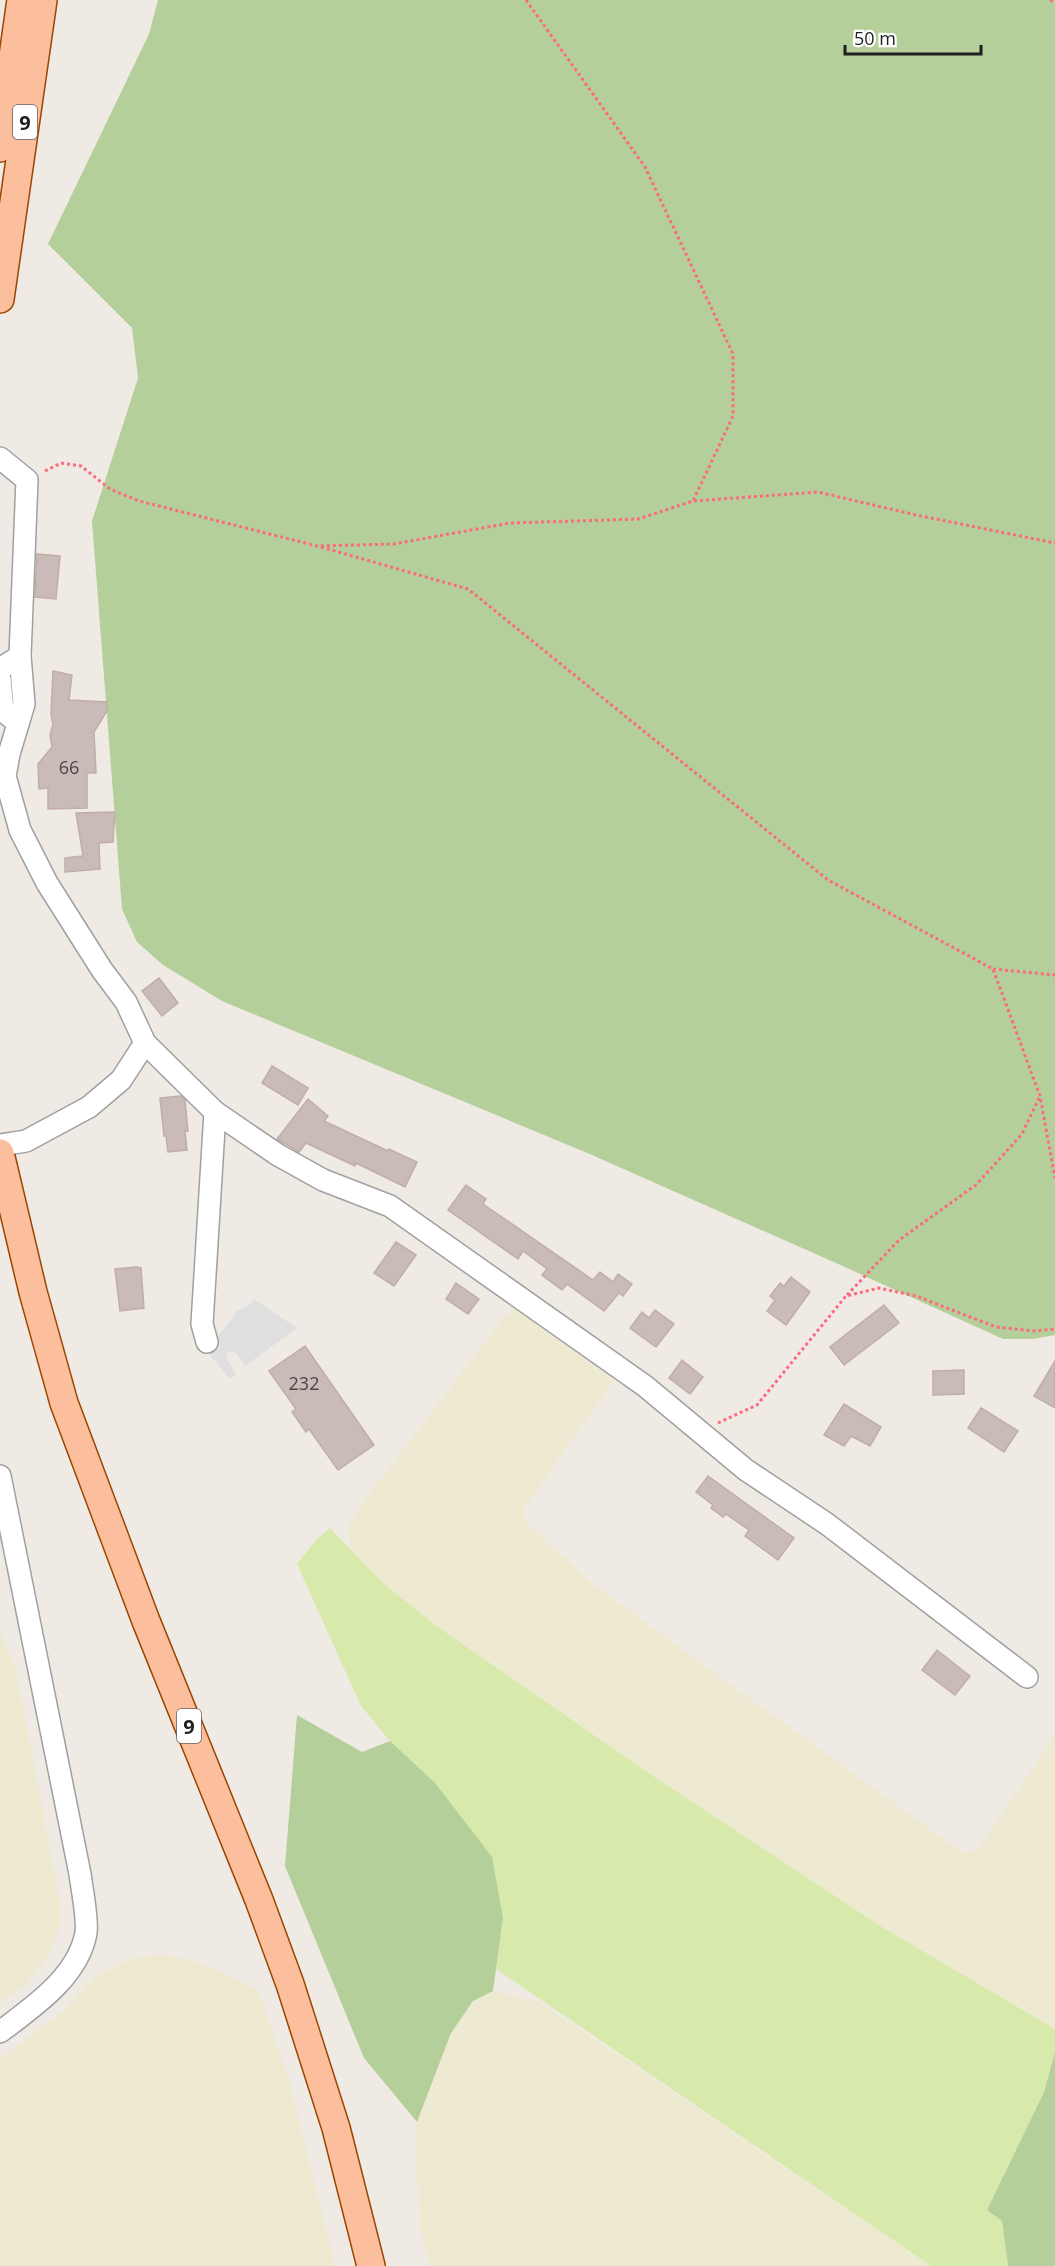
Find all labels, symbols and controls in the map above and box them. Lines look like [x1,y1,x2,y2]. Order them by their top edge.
scale bar [845,18,982,56]
text: 50 m [854,26,896,50]
road number: 9 [13,105,37,139]
house number: 66 [59,755,79,779]
house number: 232 [289,1371,319,1395]
road number: 9 [177,1709,201,1743]

